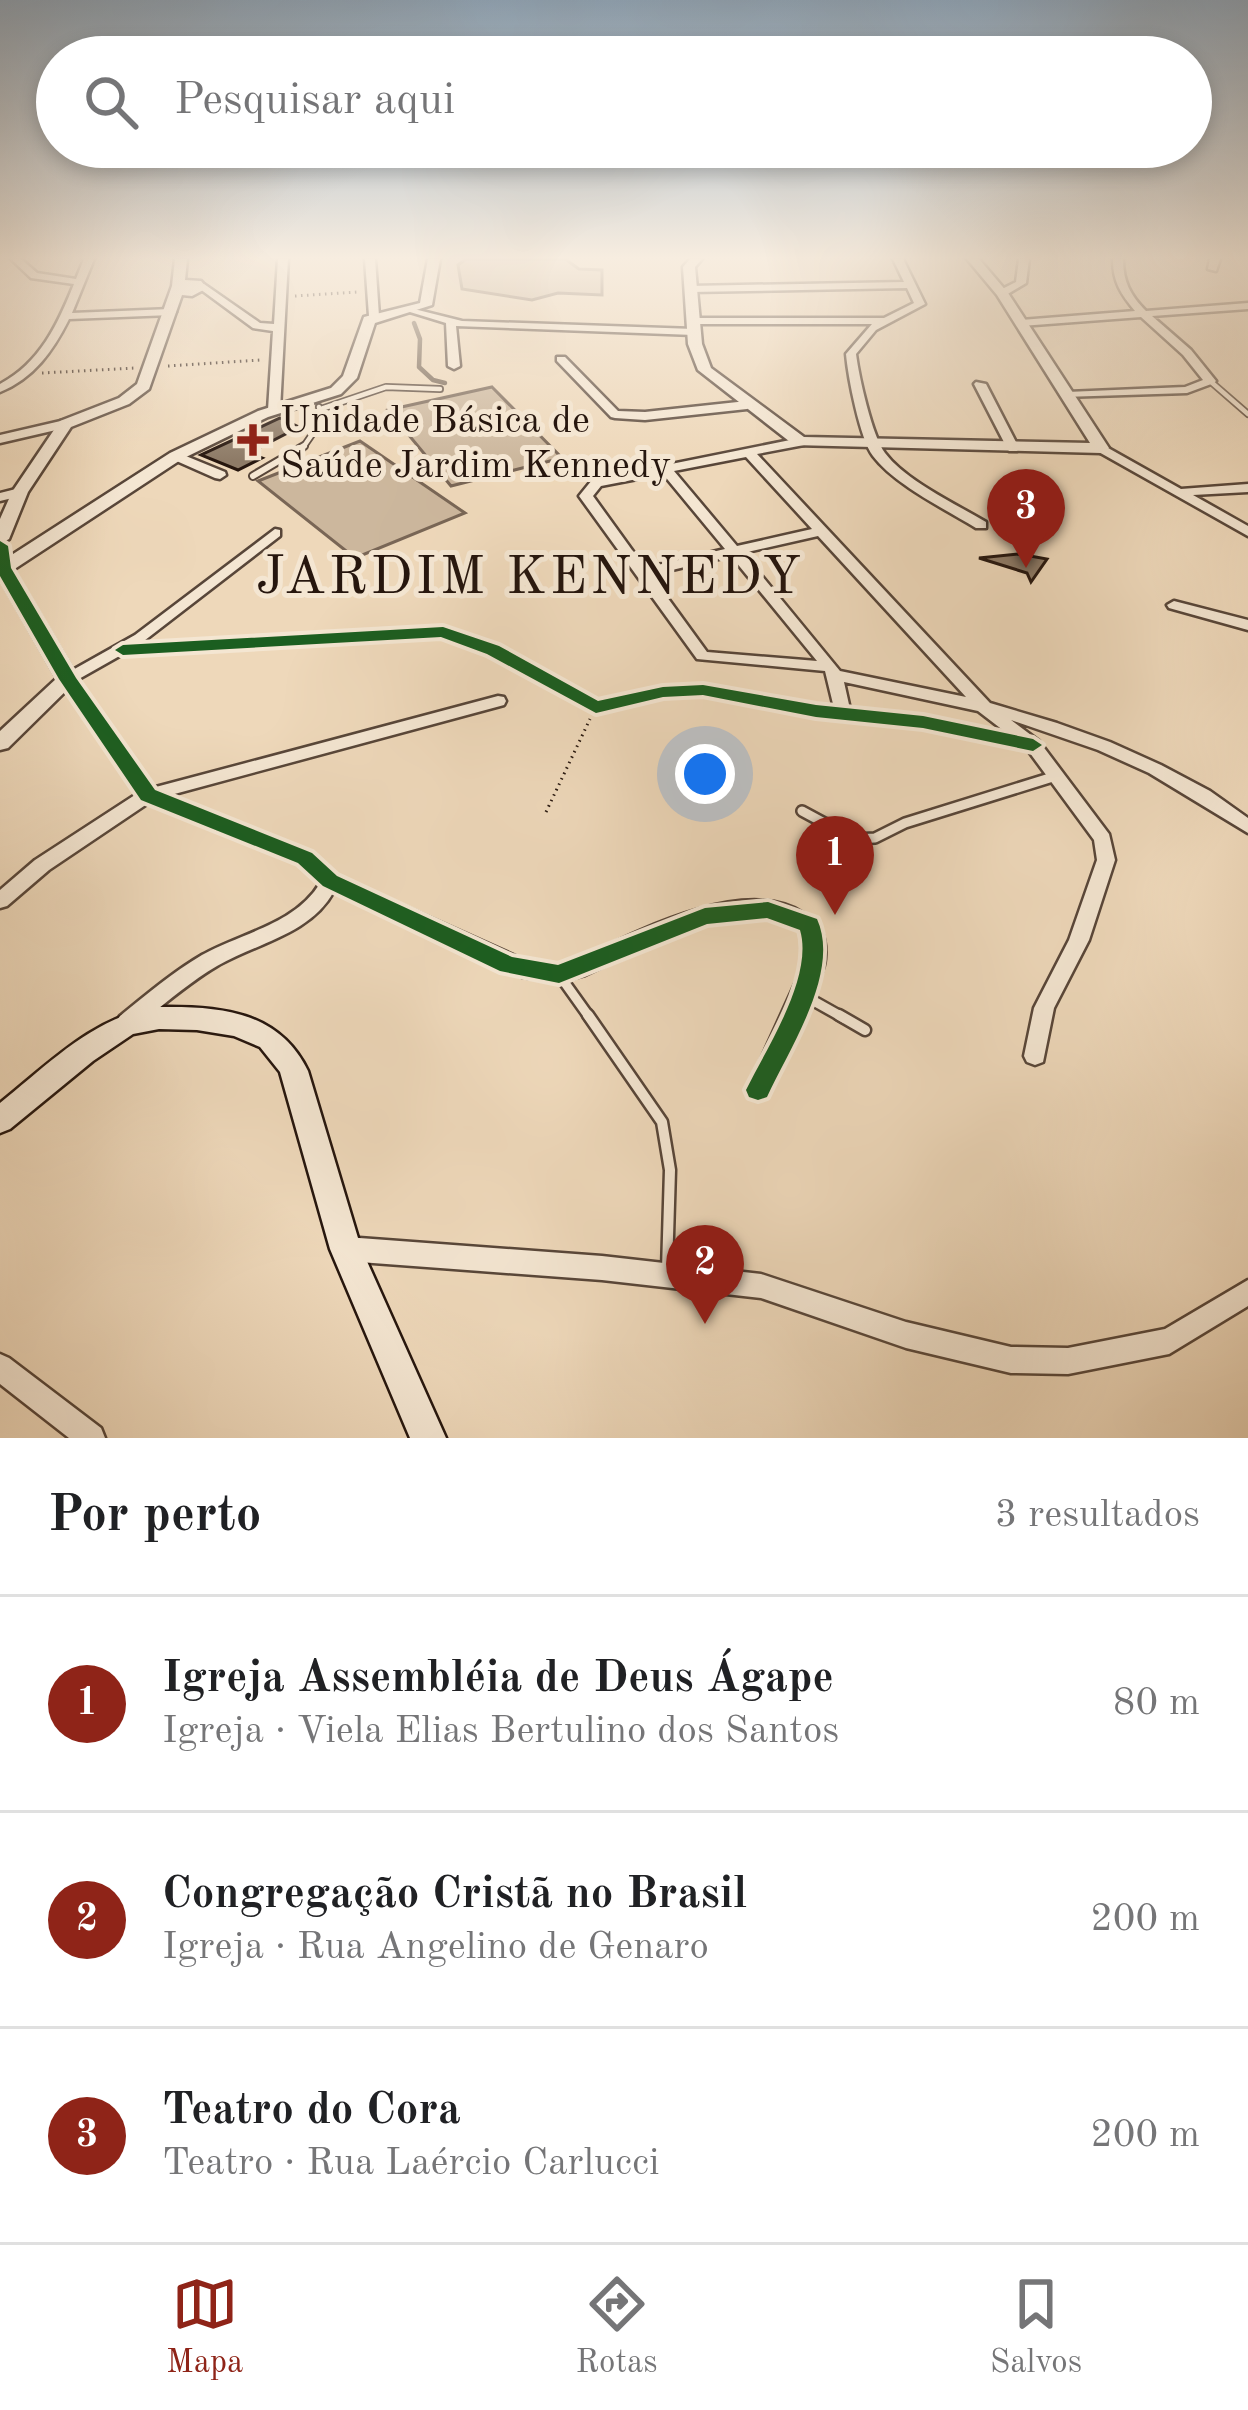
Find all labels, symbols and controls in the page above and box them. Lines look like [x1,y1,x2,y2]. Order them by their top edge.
search box [36,36,1212,168]
icon: search [78,69,144,135]
text: Pesquisar aqui [174,79,455,124]
place label: Unidade Básica de Saúde Jardim Kennedy [280,402,671,486]
marker: Unidade Básica de Saúde Jardim Kennedy [237,424,269,456]
pin: 3 [987,469,1065,568]
district label: JARDIM KENNEDY [256,552,804,606]
your location [675,744,735,804]
pin: 1 [796,816,874,915]
pin: 2 [666,1225,744,1324]
text: Por perto [48,1491,262,1542]
text: 3 resultados [995,1496,1200,1535]
text: Igreja Assembléia de Deus Ágape [162,1657,834,1702]
text: 1 [76,1684,98,1723]
text: 80 m [1113,1684,1200,1723]
text: Igreja · Viela Elias Bertulino dos Santos [162,1712,839,1751]
text: Congregação Cristã no Brasil [162,1873,747,1918]
text: 2 [76,1900,98,1939]
text: 200 m [1090,1900,1200,1939]
text: Igreja · Rua Angelino de Genaro [162,1928,709,1967]
text: Teatro do Cora [162,2089,461,2134]
text: 3 [76,2116,98,2155]
text: 200 m [1090,2116,1200,2155]
text: Teatro · Rua Laércio Carlucci [162,2144,660,2183]
tab: Mapa [166,2271,243,2384]
tab: Rotas [575,2271,658,2384]
tab: Salvos [990,2271,1082,2384]

